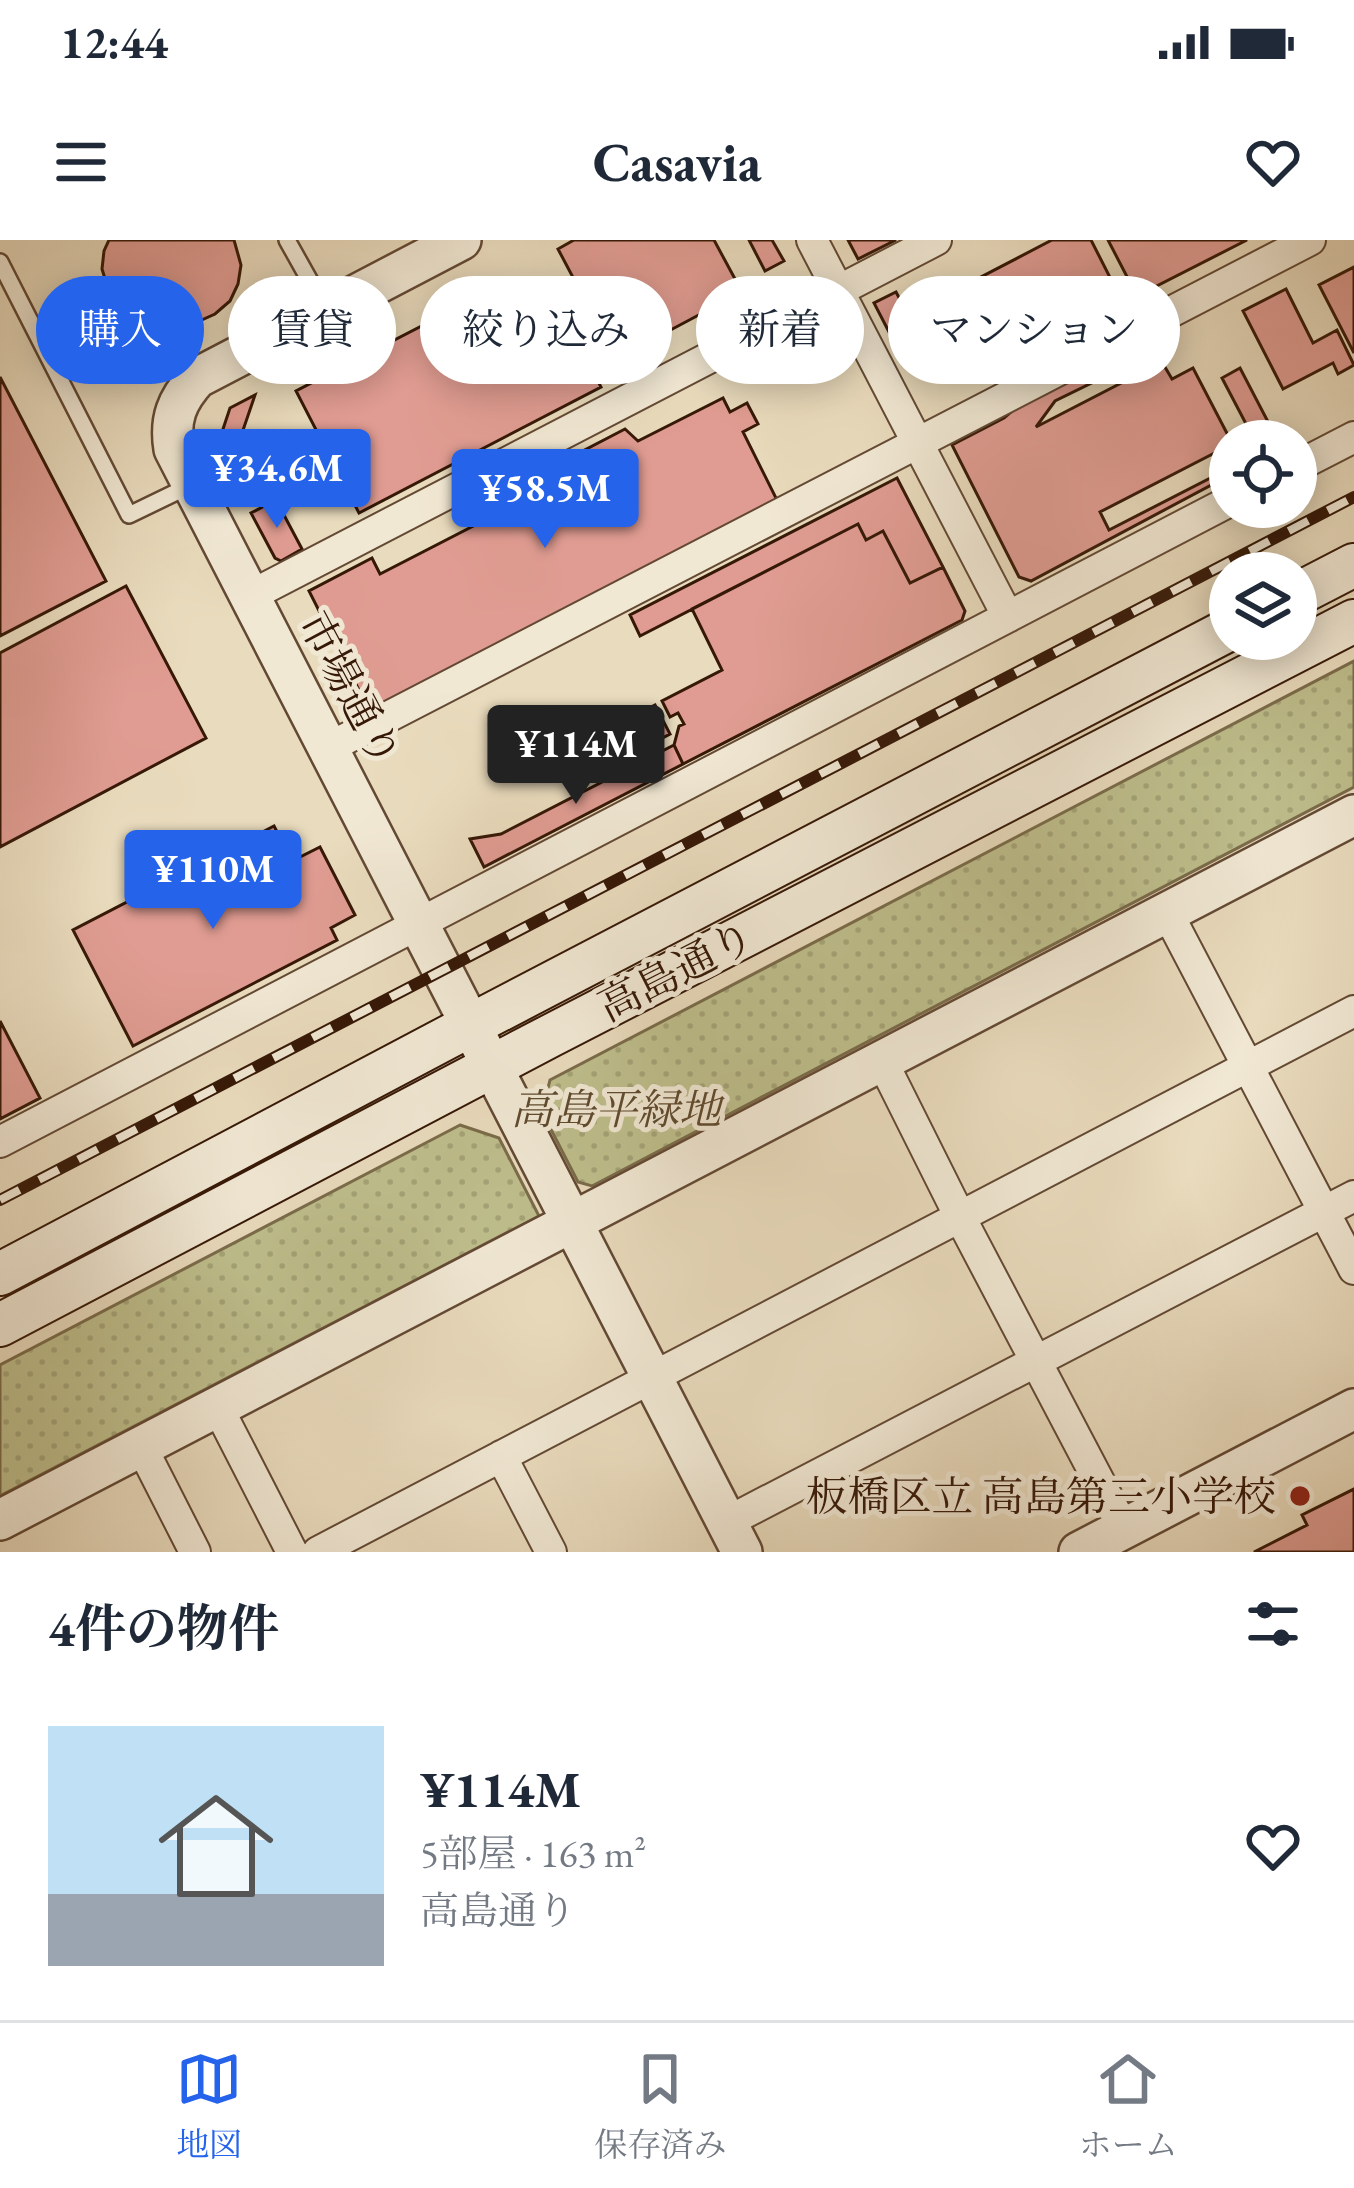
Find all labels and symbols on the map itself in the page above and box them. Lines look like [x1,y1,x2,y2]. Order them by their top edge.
pin: ¥34.6M [179,429,375,531]
pin: ¥58.5M [447,449,643,551]
street label: 市場通り [286,602,414,776]
pin: ¥114M [492,705,660,807]
pin: ¥110M [129,830,297,932]
street label: 高島通り [589,908,763,1034]
park label: 高島平緑地 [511,1082,725,1137]
place label: 板橋区立 高島第三小学校 [806,1469,1276,1524]
marker: 板橋区立 高島第三小学校 [1287,1483,1313,1509]

